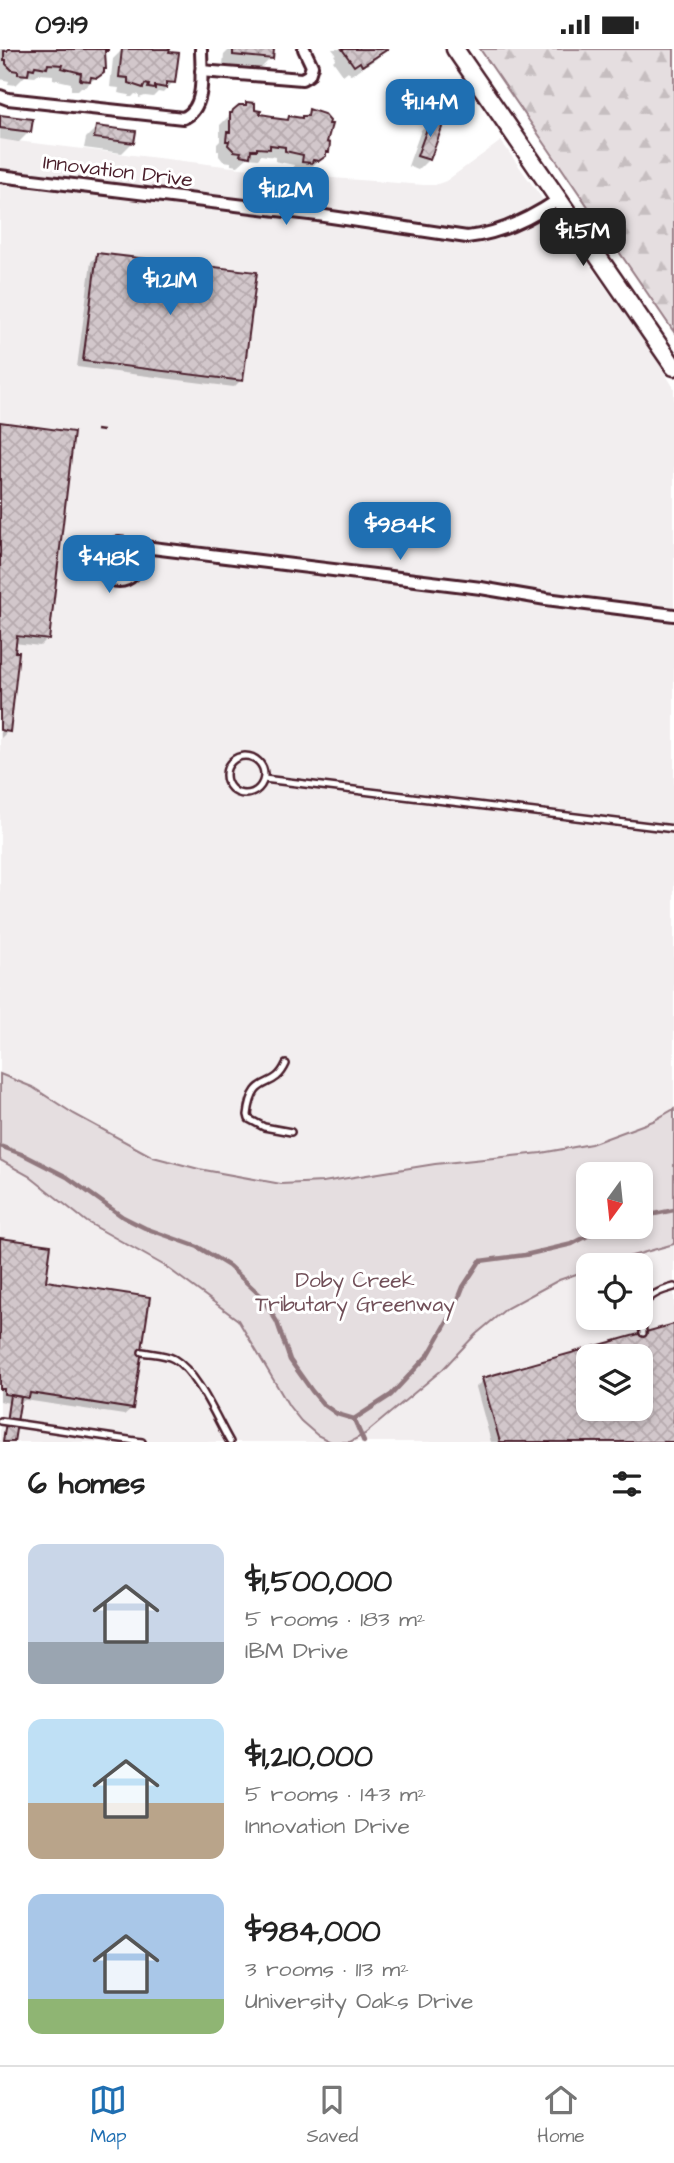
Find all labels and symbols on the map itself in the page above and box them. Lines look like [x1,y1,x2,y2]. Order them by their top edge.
pin: $1.14M [373,80,487,139]
street label: Innovation Drive [41,147,195,195]
pin: $1.12M [229,167,343,227]
pin: $1.5M [534,209,632,268]
pin: $1.21M [113,257,227,317]
pin: $984K [351,503,449,562]
pin: $418K [60,535,158,595]
north arrow [576,1162,653,1239]
park label: Doby Creek Tributary Greenway [255,1266,455,1321]

